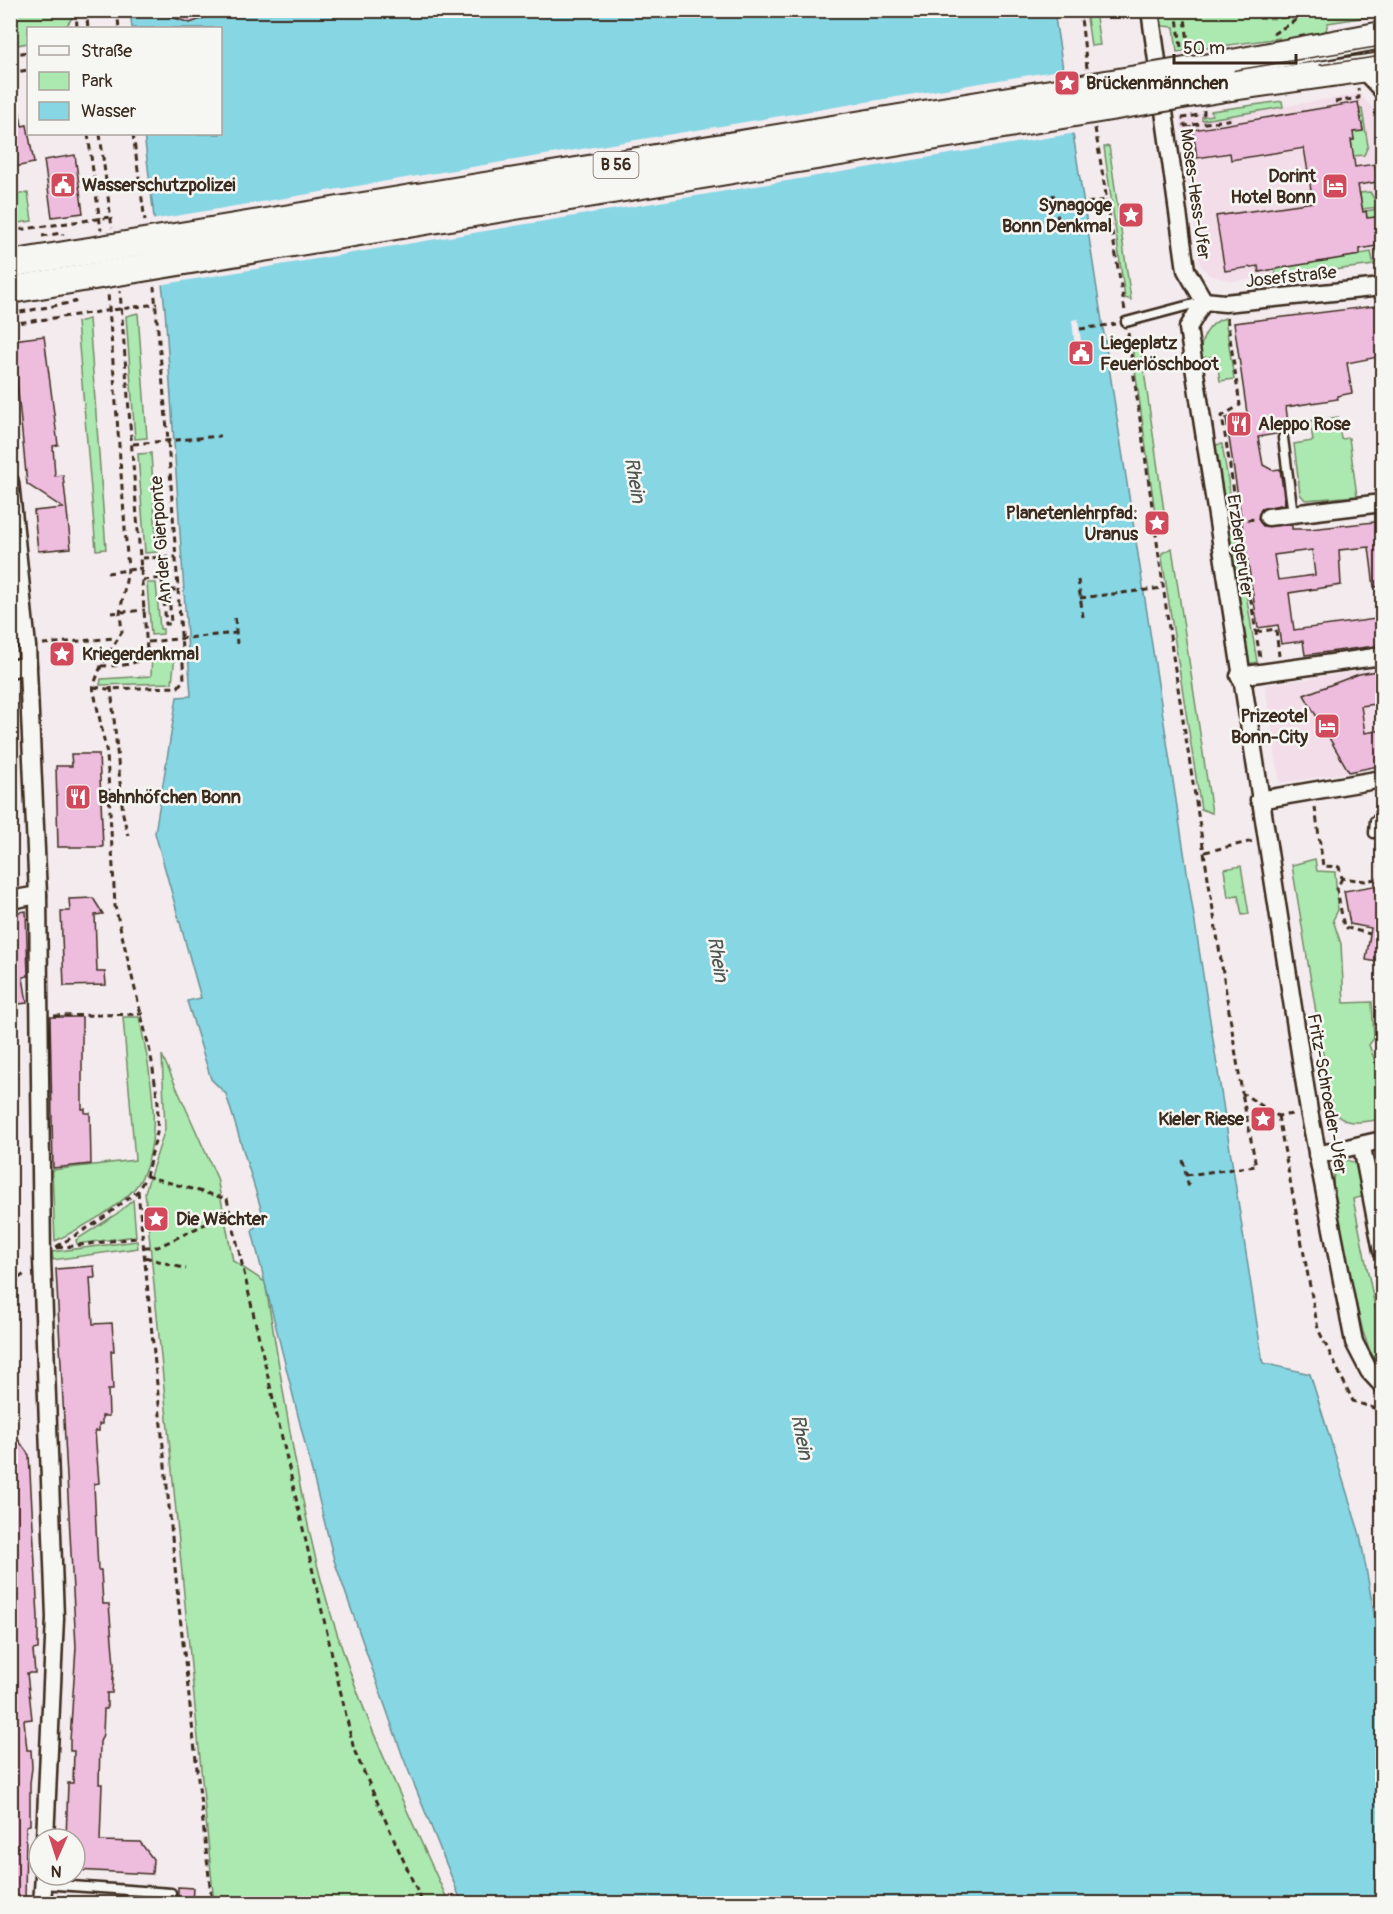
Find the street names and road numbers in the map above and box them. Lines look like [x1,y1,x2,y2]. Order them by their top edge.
street label: Moses-Hess-Ufer [1174,127,1216,262]
road number: B 56 [594,152,638,178]
street label: Josefstraße [1244,261,1338,293]
street label: An der Gierponte [145,475,177,605]
street label: Erzbergerufer [1221,493,1259,600]
street label: Fritz-Schroeder-Ufer [1302,1012,1353,1177]

